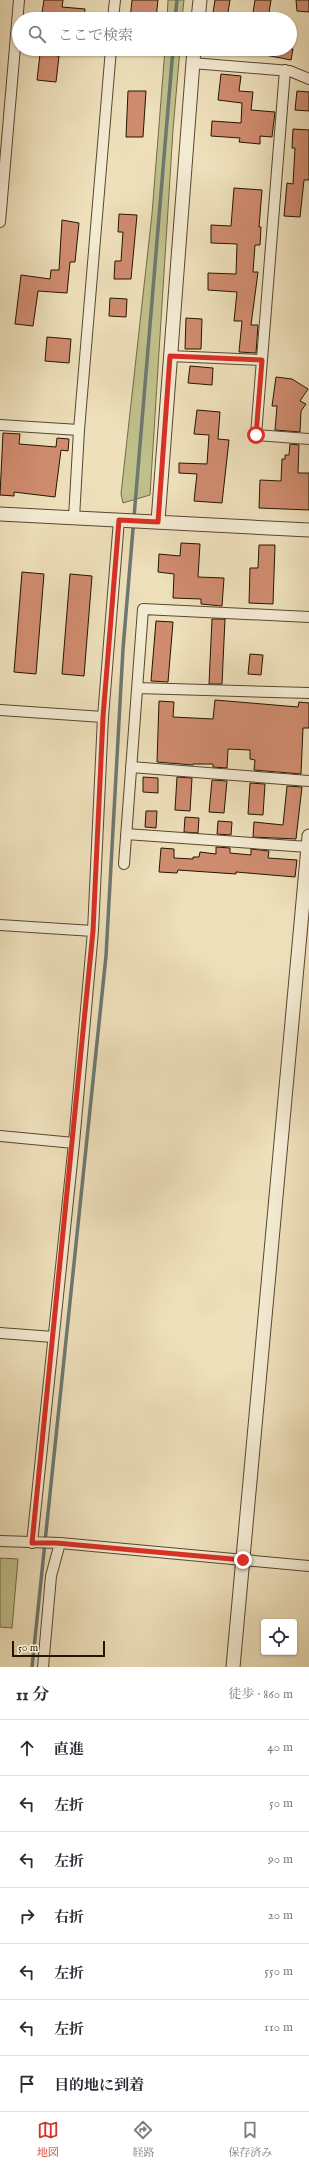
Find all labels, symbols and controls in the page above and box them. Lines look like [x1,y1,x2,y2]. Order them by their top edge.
search box [12,12,297,56]
icon: search [26,23,48,45]
text: ここで検索 [58,26,133,45]
route start [247,426,265,444]
route end [234,1551,252,1569]
map controls [261,1619,297,1655]
button: locate [261,1619,297,1655]
scale bar [12,1639,105,1658]
text: 50 m [18,1641,38,1655]
text: 11 分 [16,1685,49,1706]
text: 徒歩 · 860 m [229,1686,293,1703]
icon: ahead [16,1737,38,1759]
text: 40 m [267,1739,293,1756]
text: 直進 [54,1740,84,1759]
icon: left [16,1793,38,1815]
text: 50 m [269,1795,293,1812]
text: 左折 [54,1796,84,1815]
icon: left [16,1849,38,1871]
text: 90 m [268,1851,293,1868]
text: 左折 [54,1852,84,1871]
icon: right [16,1905,38,1927]
text: 20 m [268,1907,293,1924]
text: 右折 [54,1908,84,1927]
icon: left [16,1961,38,1983]
text: 550 m [264,1963,293,1980]
text: 左折 [54,1964,84,1983]
icon: left [16,2017,38,2039]
text: 110 m [264,2019,293,2036]
text: 左折 [54,2020,84,2039]
icon: arrive [16,2073,38,2095]
text: 目的地に到着 [54,2076,144,2095]
tab: 地図 [37,2119,59,2160]
tab: 経路 [132,2119,154,2160]
tab: 保存済み [228,2119,272,2160]

